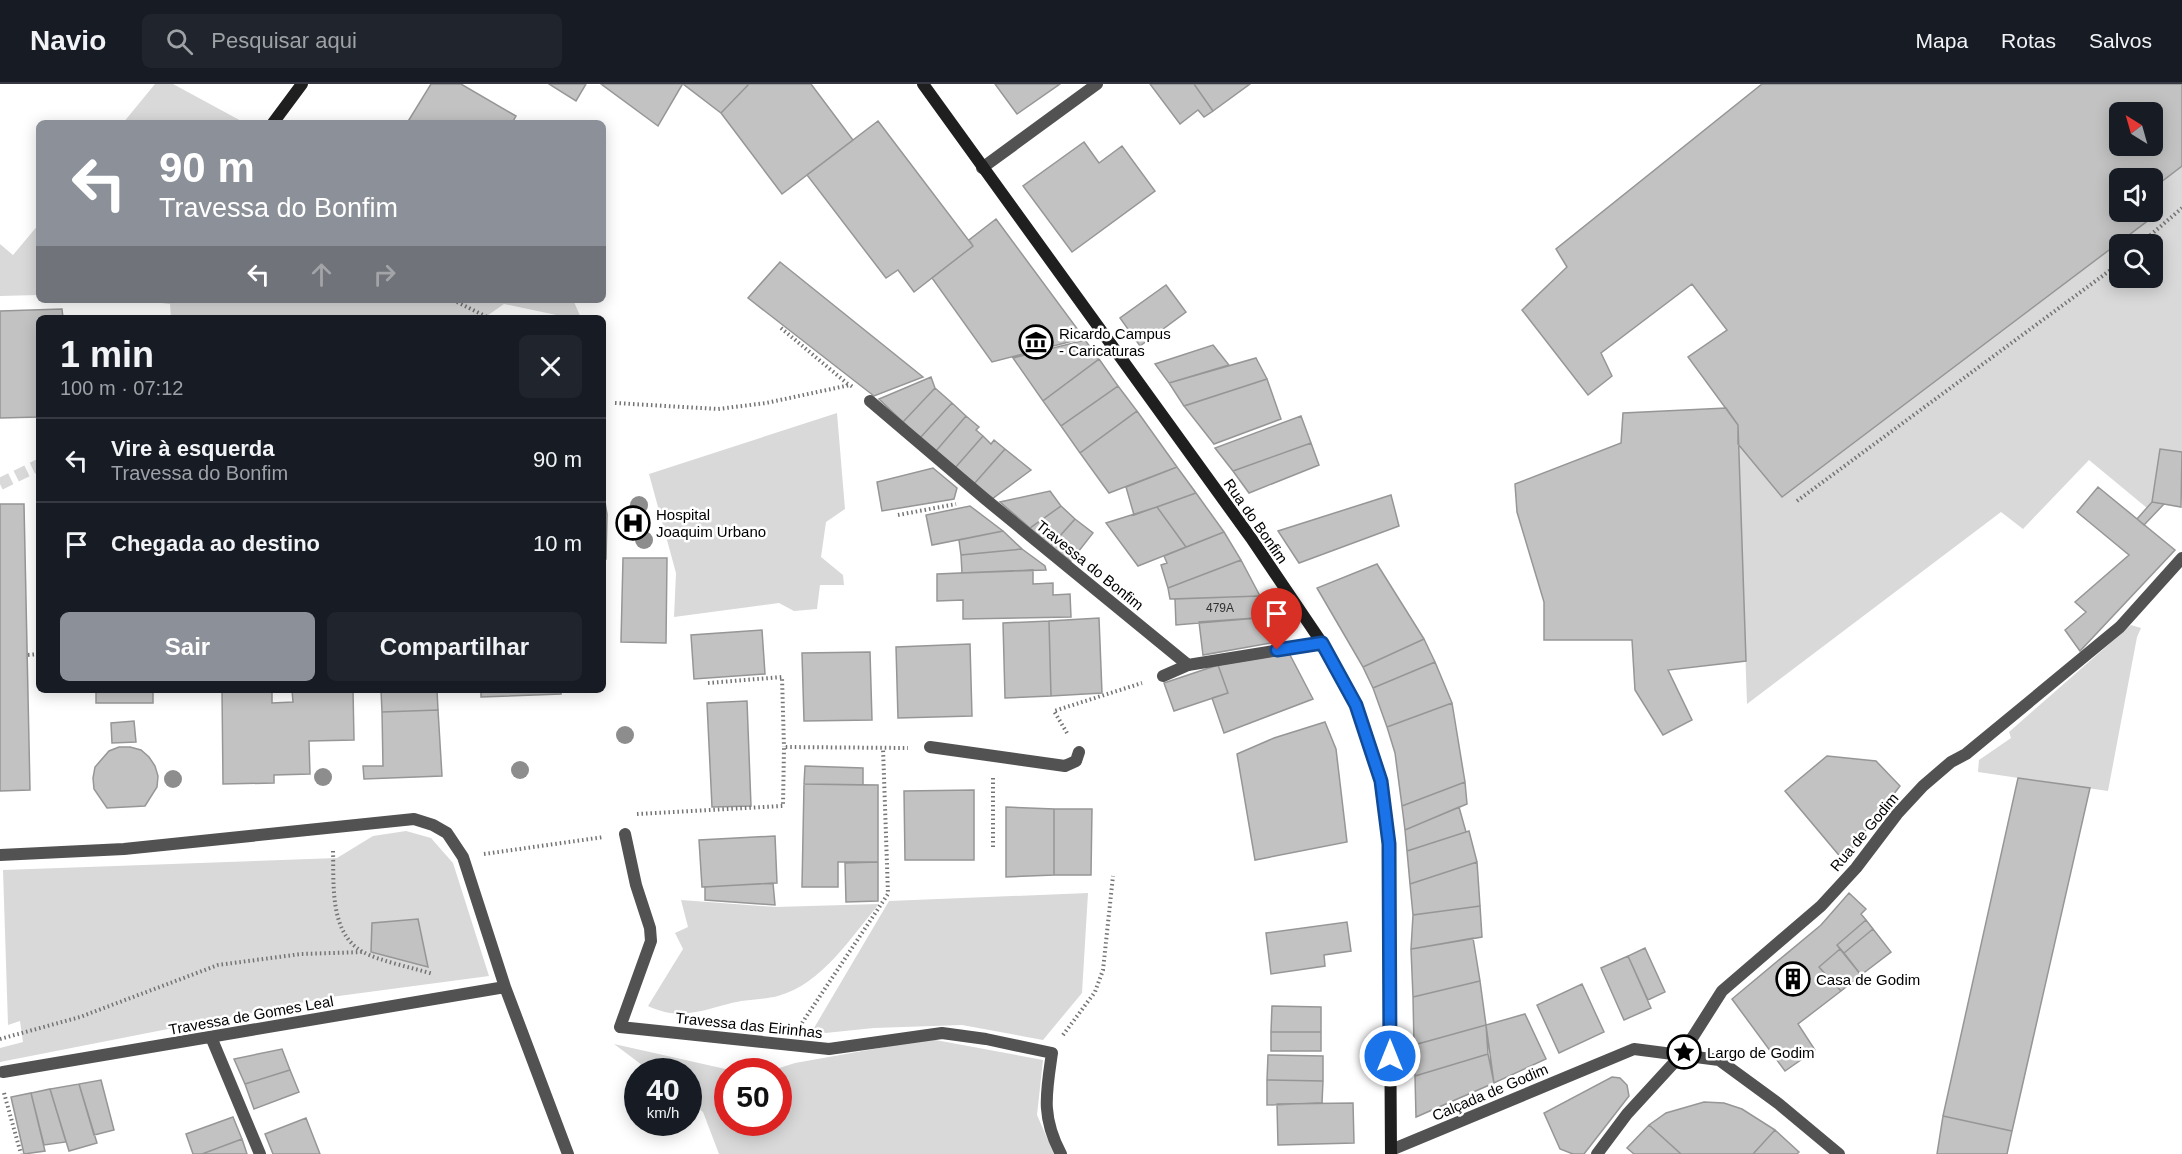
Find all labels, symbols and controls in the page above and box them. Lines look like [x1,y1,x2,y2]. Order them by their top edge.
search box [142,14,562,68]
text: Navio [30,25,106,56]
icon: search [163,25,196,58]
text: Pesquisar aqui [211,28,357,53]
text: Mapa [1916,29,1968,52]
text: Rotas [2001,29,2056,52]
text: Salvos [2089,29,2152,52]
north arrow [2109,102,2163,156]
map controls [2109,102,2163,288]
icon: left [60,144,138,222]
text: 90 m [159,144,255,191]
button: sound [2109,168,2163,222]
text: Travessa do Bonfim [159,193,398,223]
button: search [2109,234,2163,288]
icon: left [242,258,275,291]
icon: ahead [305,258,338,291]
icon: right [368,258,401,291]
museum icon: Ricardo Campus - Caricaturas [1018,324,1054,360]
place label: Ricardo Campus - Caricaturas [1059,325,1171,359]
text: 1 min [60,334,154,375]
button: close [519,335,582,398]
text: 100 m · 07:12 [60,377,183,399]
text: Vire à esquerda [111,436,274,461]
icon: left [60,444,93,477]
text: 90 m [533,447,582,472]
text: Travessa do Bonfim [111,462,288,484]
street label: Rua do Bonfim [1221,475,1291,567]
hospital icon: Hospital Joaquim Urbano [615,505,651,541]
place label: Hospital Joaquim Urbano [656,506,766,540]
street label: Travessa do Bonfim [1033,517,1147,613]
icon: arrive [60,528,93,561]
text: Chegada ao destino [111,531,320,556]
text: 10 m [533,531,582,556]
pin [1251,588,1302,650]
icon: arrive [1260,597,1293,630]
house number: 479A [1206,601,1234,615]
button: Sair [60,612,315,681]
button: Compartilhar [327,612,582,681]
street label: Rua de Godim [1826,789,1902,875]
building icon: Casa de Godim [1775,961,1811,997]
place label: Casa de Godim [1816,971,1920,988]
street label: Travessa de Gomes Leal [167,992,335,1038]
street label: Travessa das Eirinhas [675,1009,823,1041]
position arrow [1358,1024,1422,1088]
place icon: Largo de Godim [1666,1034,1702,1070]
place label: Largo de Godim [1707,1044,1815,1061]
speed limit sign: 50 [714,1058,792,1136]
street label: Calçada de Godim [1429,1060,1551,1124]
text: 40 [646,1073,680,1106]
text: km/h [647,1104,679,1121]

